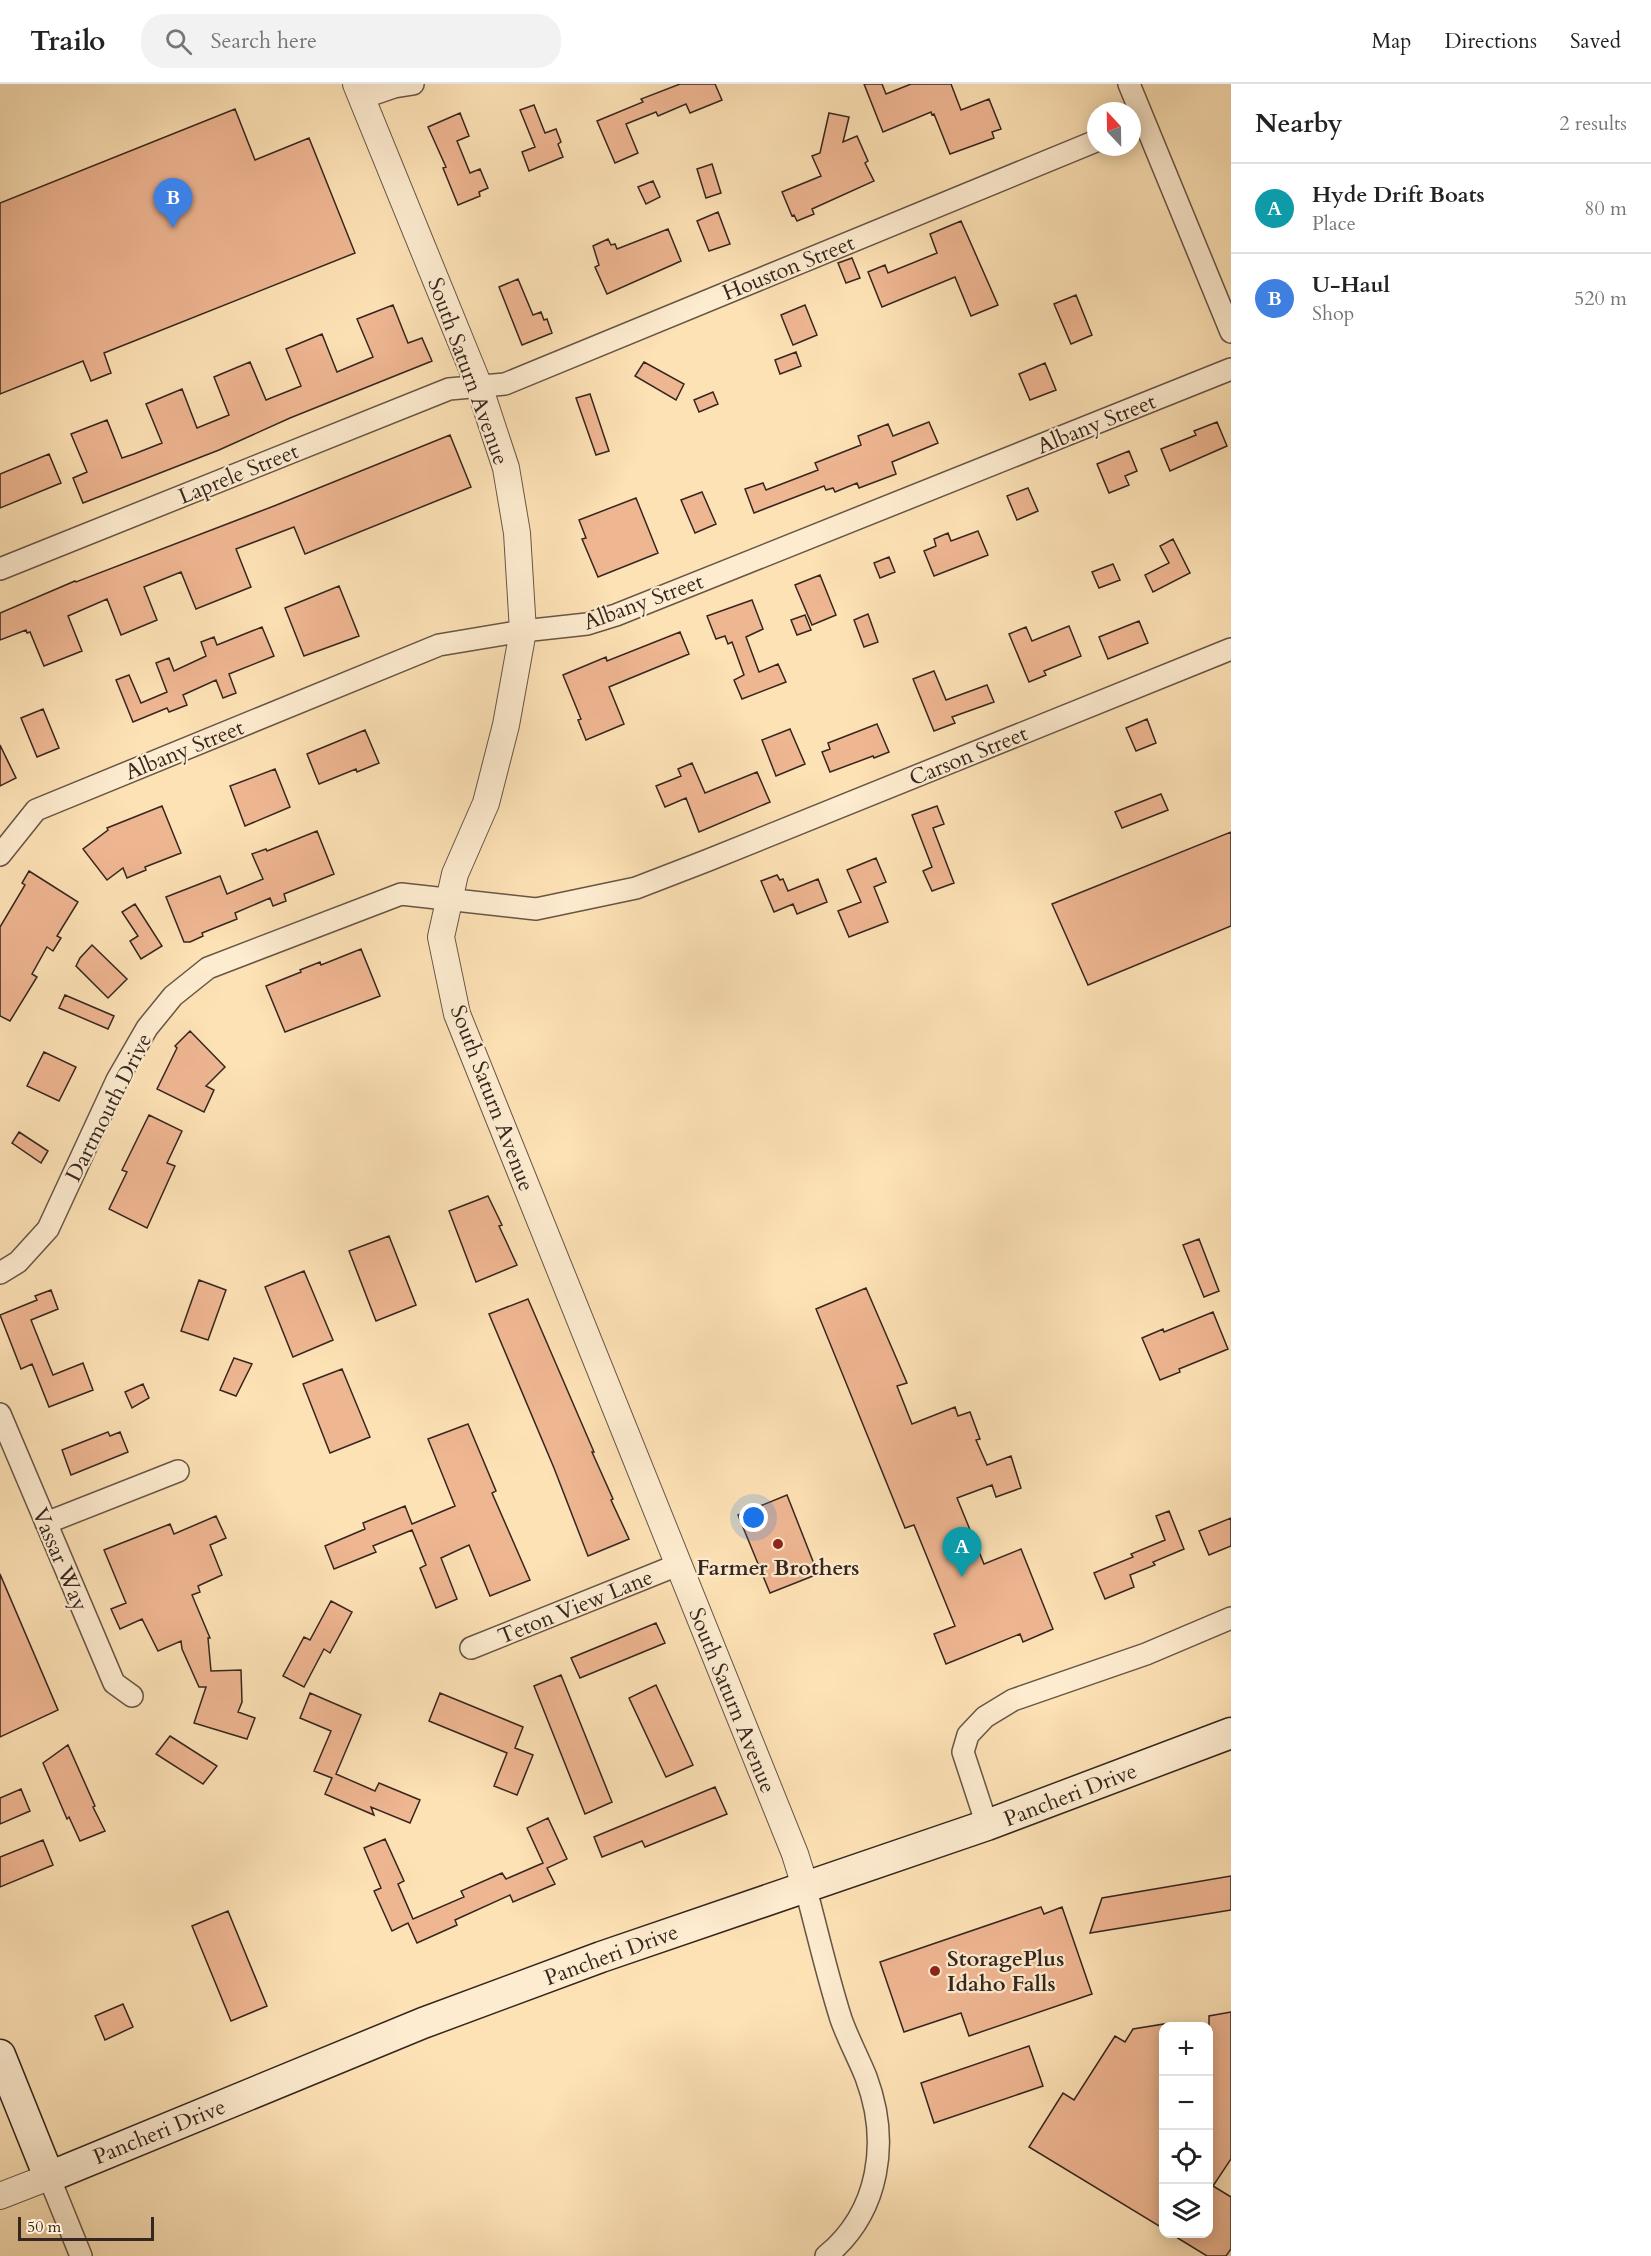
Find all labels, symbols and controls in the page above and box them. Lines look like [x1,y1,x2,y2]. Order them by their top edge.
search box [141,14,561,68]
text: Trailo [30,22,105,60]
icon: search [162,25,195,58]
text: Search here [210,26,317,56]
text: Map [1371,27,1411,56]
text: Directions [1444,27,1537,56]
text: Saved [1570,27,1621,56]
north arrow [1087,102,1141,156]
text: Nearby [1255,106,1343,141]
text: 2 results [1559,110,1627,137]
pin: B [154,178,192,228]
text: Hyde Drift Boats [1312,180,1485,210]
text: A [1267,195,1282,222]
text: 80 m [1584,195,1627,222]
text: Place [1312,210,1356,237]
street label: Houston Street [718,228,859,308]
text: U-Haul [1312,270,1390,300]
street label: South Saturn Avenue [420,274,516,469]
text: B [1267,285,1282,312]
text: 520 m [1574,285,1627,312]
text: Shop [1312,300,1354,327]
street label: Albany Street [1033,386,1160,461]
street label: Laprele Street [174,436,303,512]
street label: Albany Street [579,566,707,638]
street label: Albany Street [121,712,248,787]
street label: Carson Street [905,719,1032,793]
street label: South Saturn Avenue [443,1001,541,1196]
street label: Dartmouth Drive [59,1028,159,1187]
street label: Vassar Way [25,1503,95,1616]
your location [739,1503,768,1532]
pin: A [942,1528,982,1577]
marker: Farmer Brothers [771,1537,785,1551]
place label: Farmer Brothers [697,1553,859,1583]
street label: Teton View Lane [493,1562,657,1652]
street label: South Saturn Avenue [681,1603,783,1797]
street label: Pancheri Drive [999,1756,1141,1834]
street label: Pancheri Drive [540,1917,682,1993]
place label: StoragePlus Idaho Falls [947,1944,1064,1999]
marker: StoragePlus Idaho Falls [928,1964,942,1978]
map controls [1159,2022,1213,2238]
button: + [1159,2022,1213,2076]
button: − [1159,2076,1213,2130]
street label: Pancheri Drive [89,2092,230,2172]
button: locate [1159,2130,1213,2184]
button: layers [1159,2184,1213,2238]
scale bar [18,2214,154,2242]
text: 50 m [27,2216,61,2238]

